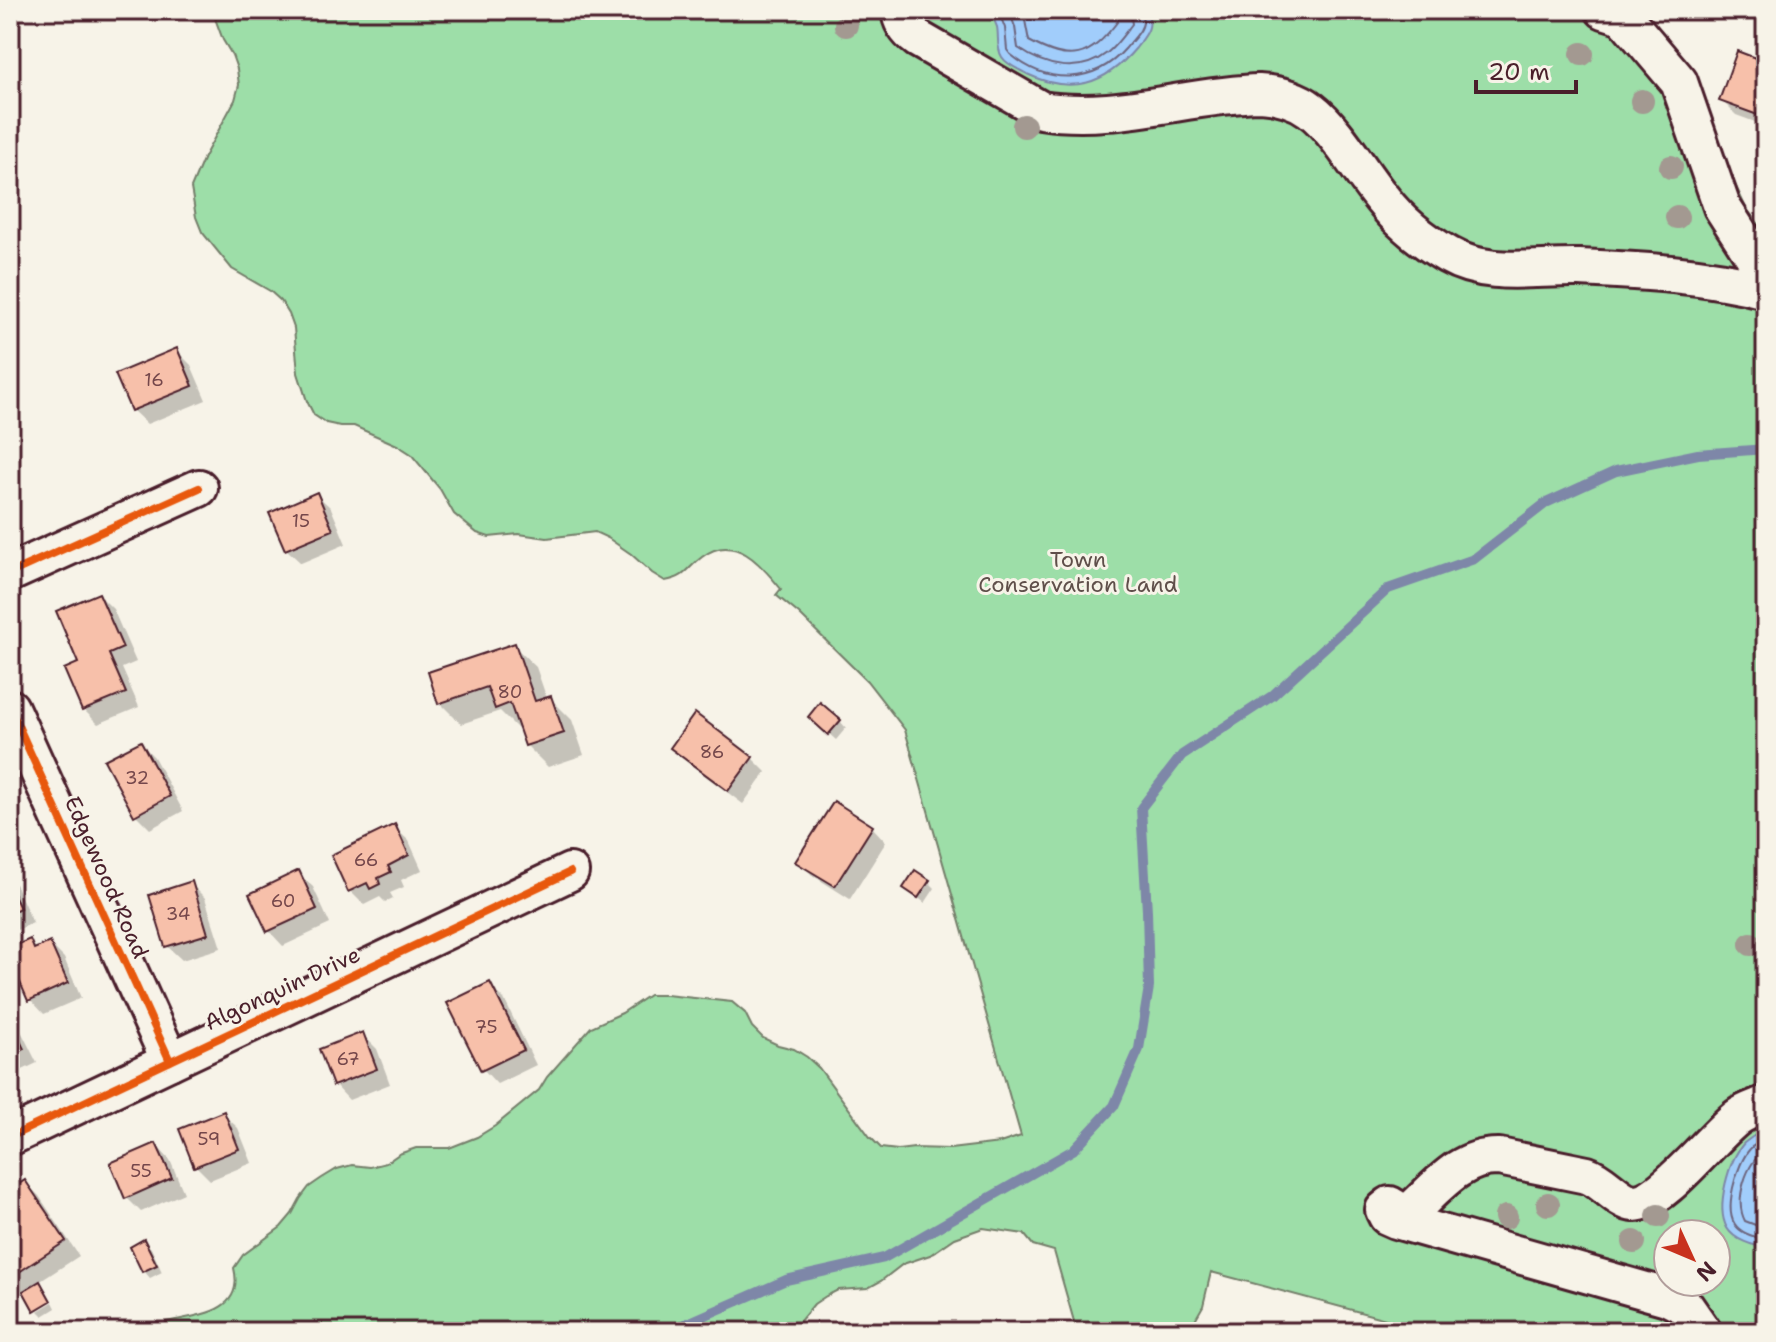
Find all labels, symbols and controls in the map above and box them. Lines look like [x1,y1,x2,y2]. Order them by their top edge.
scale bar [1476,44,1576,94]
text: 20 m [1488,56,1550,88]
house number: 16 [144,368,164,392]
house number: 15 [292,509,310,533]
park label: Town Conservation Land [978,545,1178,599]
house number: 80 [498,680,522,704]
house number: 86 [700,740,724,764]
house number: 32 [125,766,149,790]
street label: Edgewood Road [58,792,155,963]
house number: 66 [354,848,378,872]
house number: 60 [271,889,295,913]
house number: 34 [166,902,190,926]
street label: Algonquin Drive [200,940,365,1037]
house number: 75 [475,1015,497,1039]
house number: 67 [336,1047,360,1071]
house number: 59 [198,1127,220,1151]
house number: 55 [130,1159,152,1183]
north arrow [1652,1218,1732,1298]
text: N [1690,1255,1723,1288]

